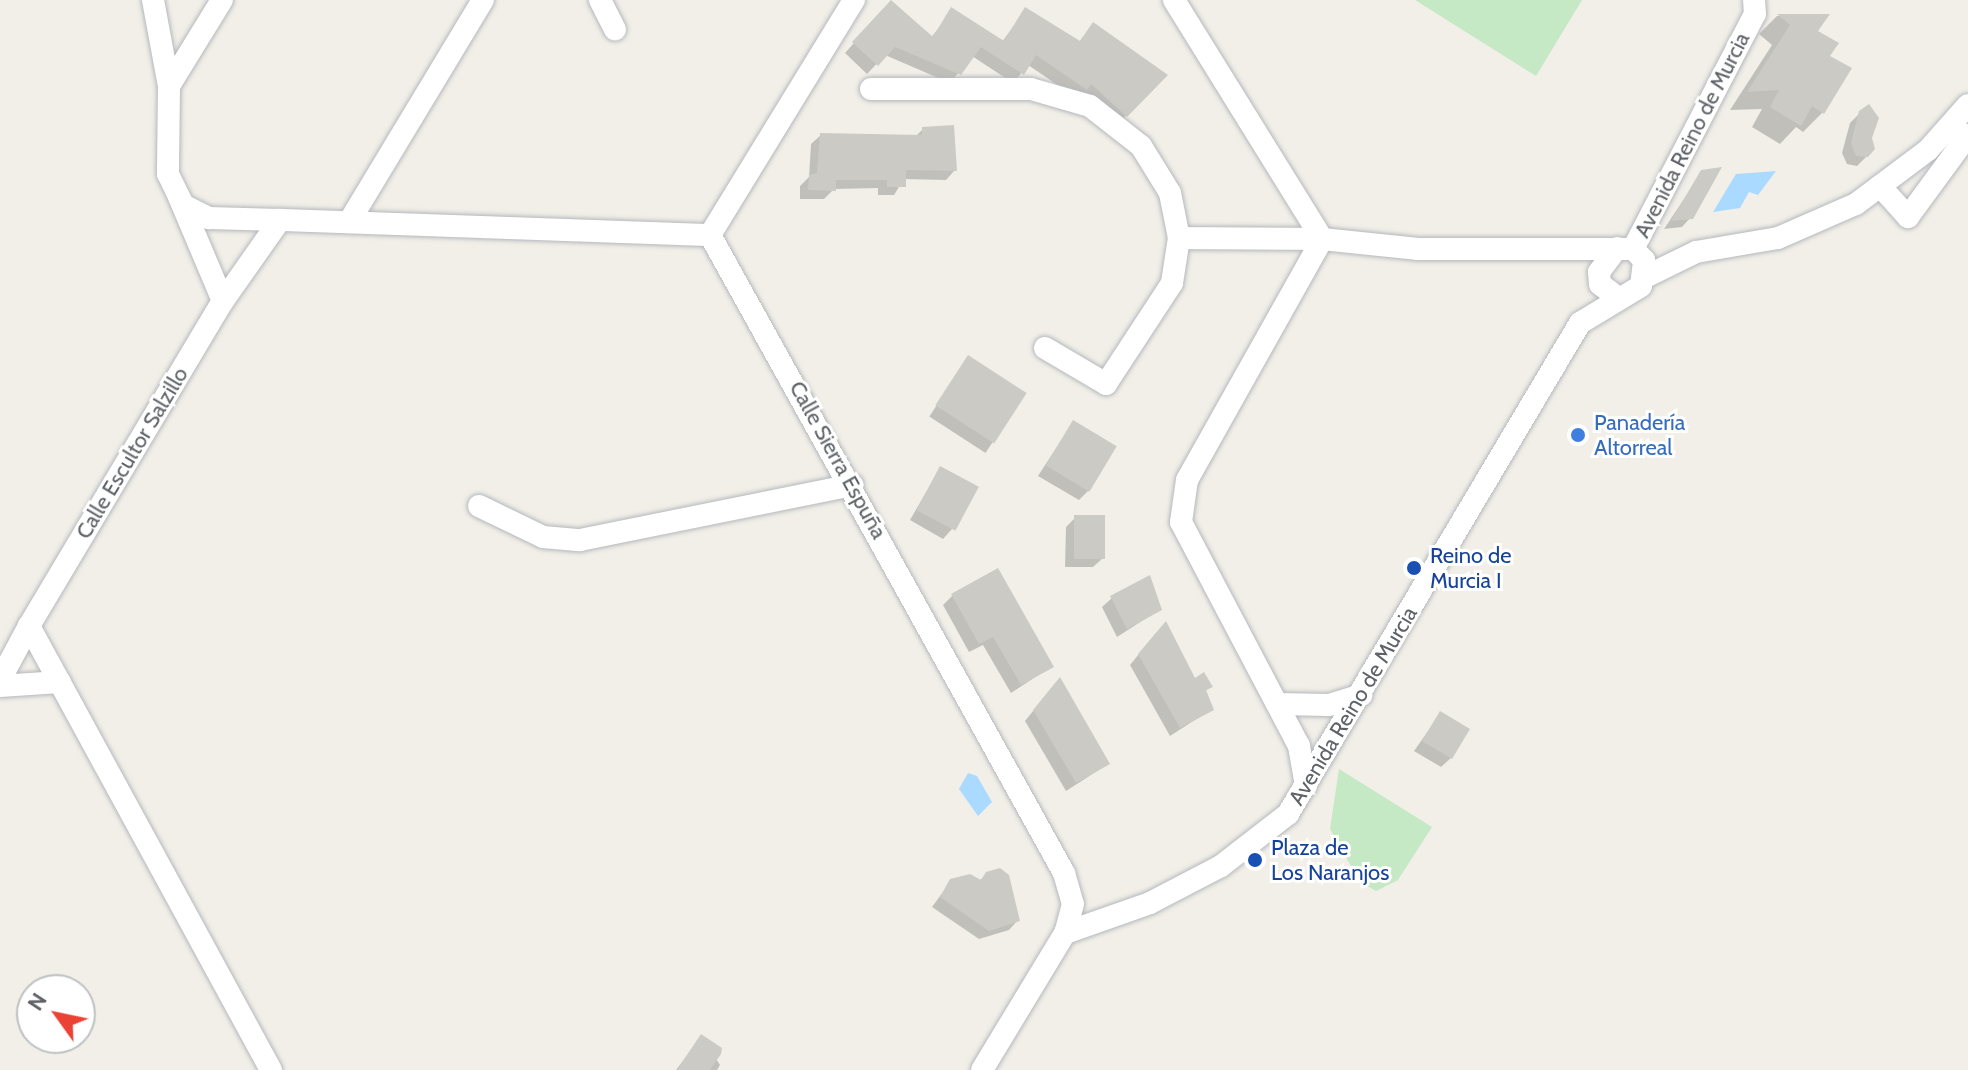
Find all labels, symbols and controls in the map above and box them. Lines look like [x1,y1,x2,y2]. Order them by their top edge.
street label: Avenida Reino de Murcia [1629,28,1755,242]
street label: Calle Escultor Salzillo [70,362,194,544]
street label: Calle Sierra Espuña [784,376,892,544]
place label: Panadería Altorreal [1594,409,1685,460]
marker: Panadería Altorreal [1569,426,1587,444]
place label: Reino de Murcia I [1430,542,1512,594]
marker: Reino de Murcia I [1405,559,1423,577]
street label: Avenida Reino de Murcia [1283,602,1423,810]
place label: Plaza de Los Naranjos [1271,834,1389,886]
marker: Plaza de Los Naranjos [1246,851,1264,869]
north arrow [16,974,96,1054]
text: N [22,988,53,1016]

